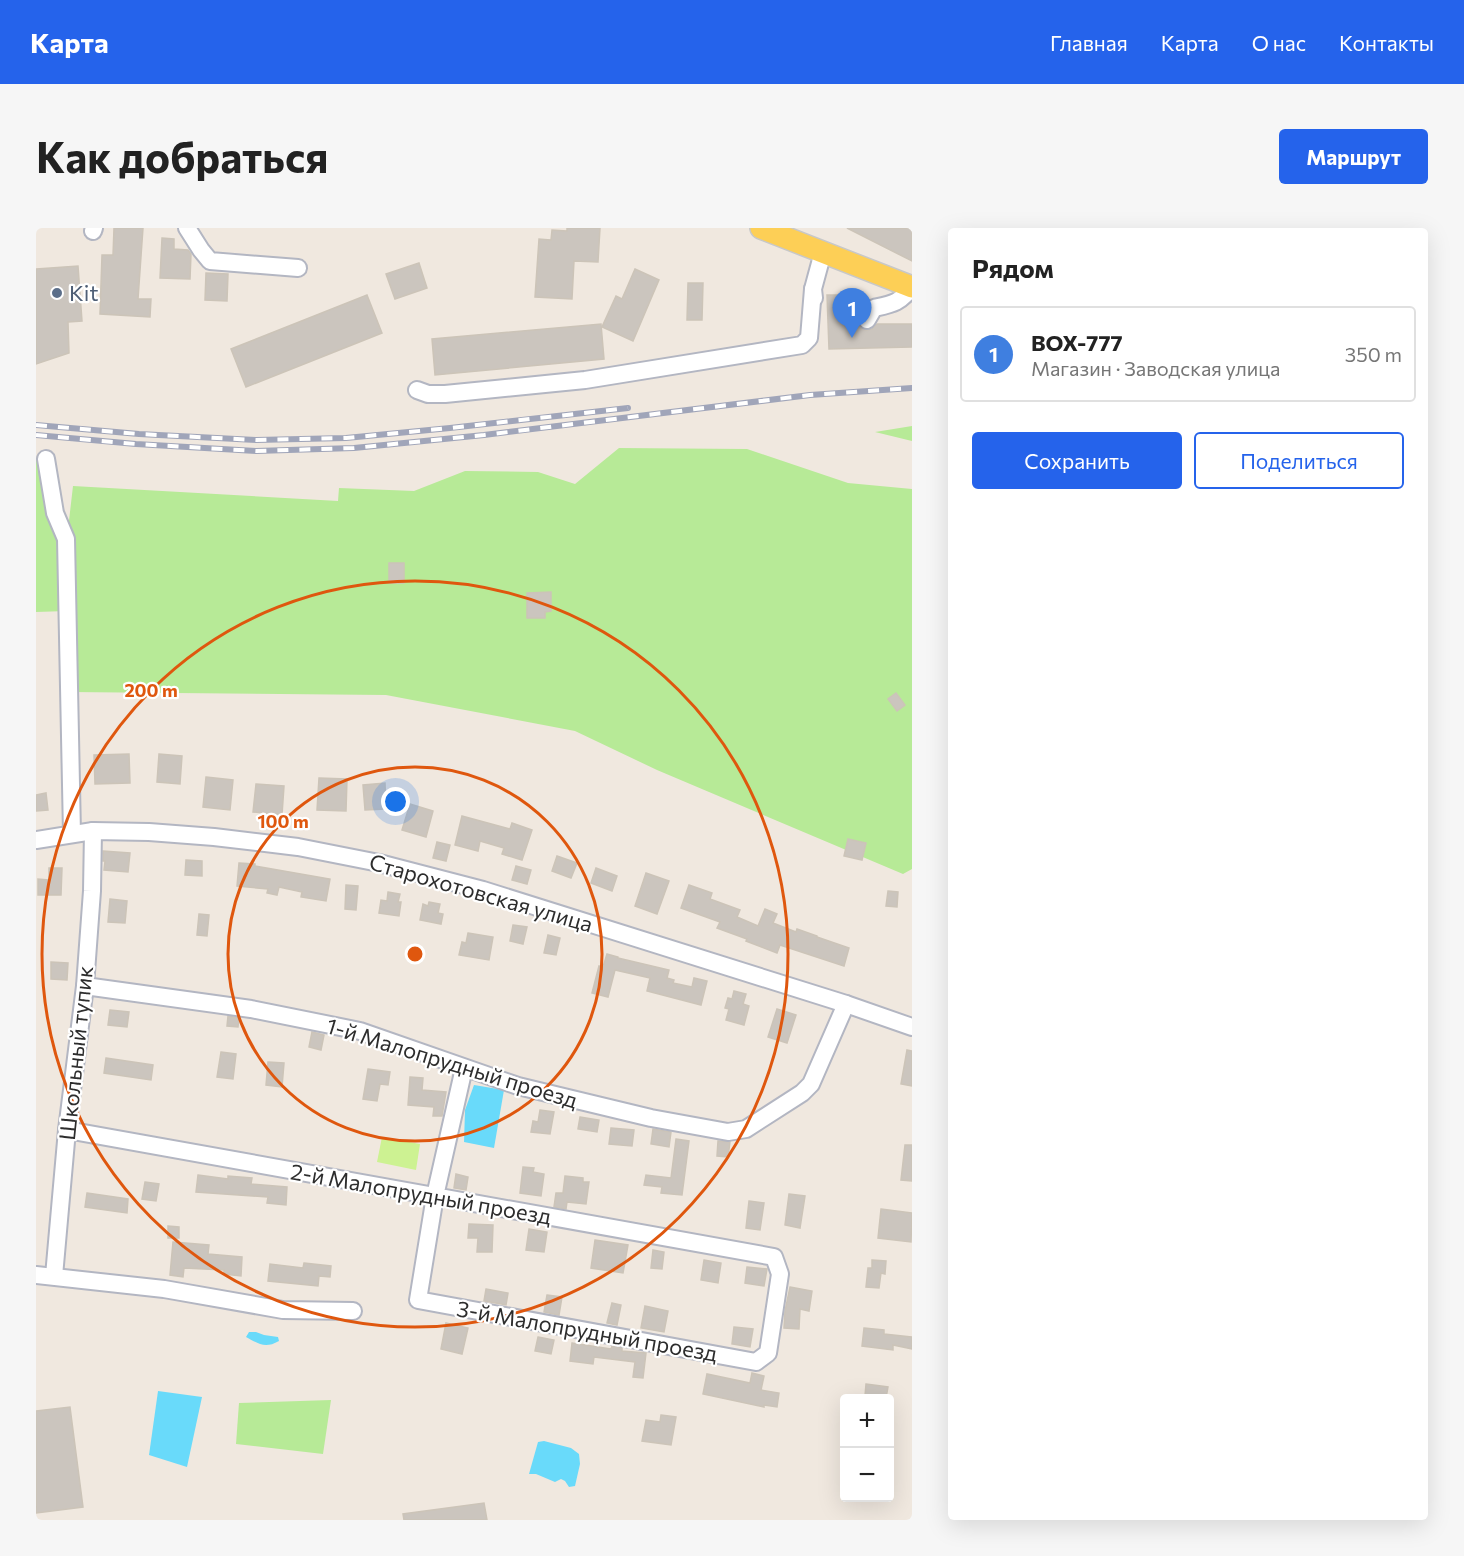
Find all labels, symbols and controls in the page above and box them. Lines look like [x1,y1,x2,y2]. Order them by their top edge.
text: Карта [30,25,109,59]
text: Главная [1050,30,1128,55]
text: Карта [1161,30,1219,55]
text: О нас [1252,30,1306,55]
text: Контакты [1339,30,1434,55]
button: Маршрут [1279,129,1428,184]
text: Как добраться [36,130,328,182]
text: Рядом [972,252,1054,283]
place label: Kit [69,279,98,306]
marker: Kit [50,286,64,300]
pin: 1 [832,288,872,338]
text: ВОХ-777 [1031,329,1123,356]
text: 1 [989,342,998,366]
text: 350 m [1345,342,1402,366]
text: Магазин · Заводская улица [1031,356,1280,380]
button: Сохранить [972,432,1182,489]
button: Поделиться [1194,432,1404,489]
text: 200 m [124,679,178,701]
your location [381,787,410,816]
text: 100 m [257,810,309,832]
street label: Старохотовская улица [366,848,596,937]
centre of rings [405,944,425,964]
street label: Школьный тупик [53,964,98,1141]
street label: 1-й Малопрудный проезд [323,1011,581,1114]
street label: 2-й Малопрудный проезд [289,1157,554,1230]
street label: 3-й Малопрудный проезд [455,1294,720,1367]
map controls [840,1394,894,1502]
button: + [840,1394,894,1448]
button: − [840,1448,894,1502]

